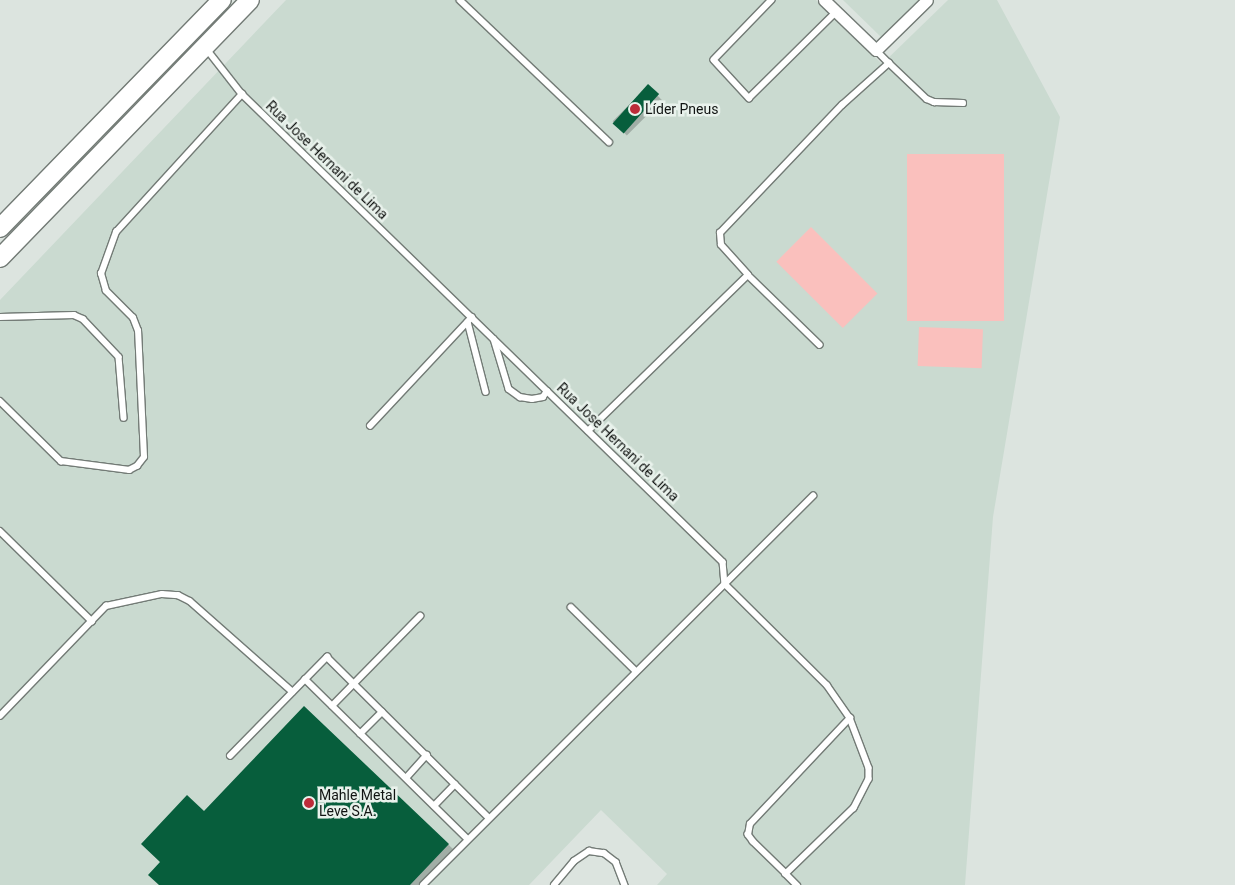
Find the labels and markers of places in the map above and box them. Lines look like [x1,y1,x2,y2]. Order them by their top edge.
place label: Líder Pneus [645,101,718,117]
marker: Líder Pneus [629,103,641,115]
place label: Mahle Metal Leve S.A. [319,787,396,820]
marker: Mahle Metal Leve S.A. [303,797,315,809]

